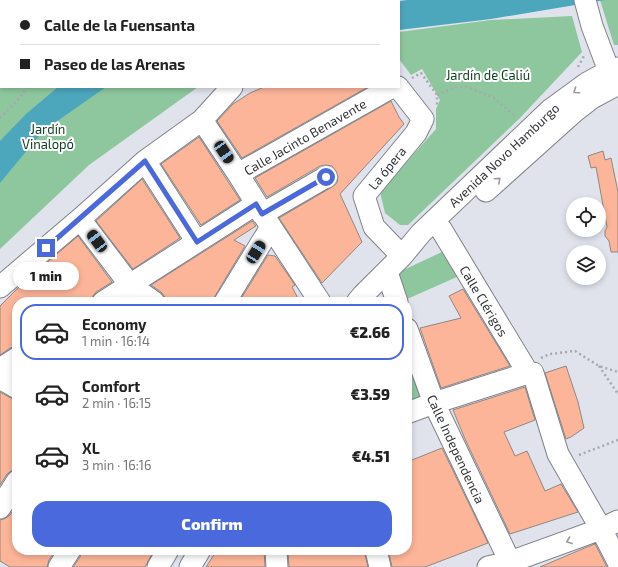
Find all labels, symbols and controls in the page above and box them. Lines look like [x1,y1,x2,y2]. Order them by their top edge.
text: Calle de la Fuensanta [44,16,195,34]
text: Paseo de las Arenas [44,55,185,73]
park label: Jardín de Caliú [446,67,530,83]
one-way arrow [573,86,580,93]
street label: Calle Jacinto Benavente [241,95,369,179]
street label: Avenida Novo Hamburgo [445,100,563,210]
park label: Jardín Vinalopó [22,121,74,152]
car [212,139,236,165]
street label: La ópera [365,143,409,193]
route start [317,168,335,186]
one-way arrow [493,177,501,184]
map controls [566,197,606,285]
button: locate [566,197,606,237]
car [85,228,109,254]
route end [37,239,55,257]
car [245,239,267,265]
button: layers [566,245,606,285]
callout: 1 min [13,262,79,290]
street label: Calle Clérigos [457,263,511,339]
text: 1 min [30,268,62,284]
icon: car [34,314,70,350]
text: Economy [82,315,147,333]
text: €2.66 [350,323,390,341]
text: 1 min · 16:14 [82,333,150,349]
icon: car [34,376,70,412]
text: Comfort [82,377,140,395]
text: €3.59 [351,385,390,403]
street label: Calle Independencia [424,392,488,506]
text: 2 min · 16:15 [82,395,151,411]
icon: car [34,438,70,474]
text: XL [82,439,100,457]
text: €4.51 [352,447,390,465]
text: 3 min · 16:16 [82,457,151,473]
button: Confirm [32,501,392,547]
one-way arrow [565,536,572,544]

